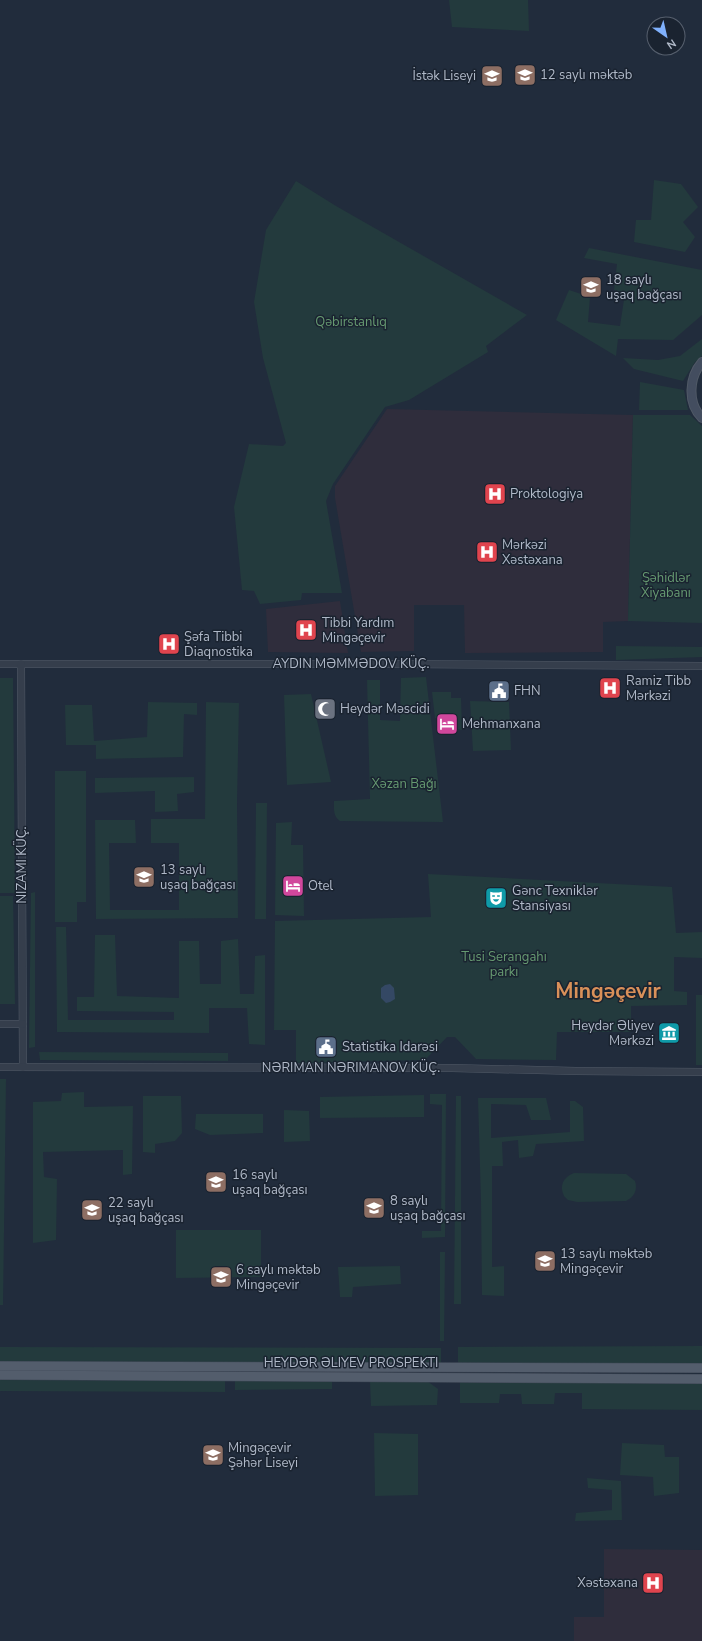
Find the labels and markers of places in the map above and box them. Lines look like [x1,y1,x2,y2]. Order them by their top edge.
school or university icon: 12 saylı məktəb [512,62,538,88]
school or university icon: İstək Liseyi [479,63,505,89]
place label: İstək Liseyi [412,66,476,85]
place label: 12 saylı məktəb [540,66,632,84]
place label: 18 saylı uşaq bağçası [606,271,682,304]
school or university icon: 18 saylı uşaq bağçası [578,274,604,300]
hospital icon: Proktologiya [482,481,508,507]
place label: Proktologiya [510,485,583,503]
place label: Mərkəzi Xəstəxana [502,536,563,569]
hospital icon: Mərkəzi Xəstəxana [474,539,500,565]
place label: Tibbi Yardım Mingəçevir [322,614,394,647]
hospital icon: Tibbi Yardım Mingəçevir [293,617,319,643]
place label: Şəfa Tibbi Diaqnostika [184,628,253,661]
hospital icon: Şəfa Tibbi Diaqnostika [156,631,182,657]
place label: Ramiz Tibb Mərkəzi [626,672,691,705]
hospital icon: Ramiz Tibb Mərkəzi [597,675,623,701]
public building icon: FHN [486,678,512,704]
place label: FHN [514,682,541,700]
mosque icon: Heydər Məscidi [312,696,338,722]
place label: Heydər Məscidi [340,700,430,718]
hotel icon: Mehmanxana [434,711,460,737]
place label: Mehmanxana [462,715,541,733]
place label: 13 saylı uşaq bağçası [160,861,236,894]
school or university icon: 13 saylı uşaq bağçası [131,864,157,890]
hotel icon: Otel [280,873,306,899]
place label: Otel [308,877,333,895]
place label: Gənc Texniklər Stansiyası [512,882,598,915]
theatre icon: Gənc Texniklər Stansiyası [483,885,509,911]
place label: Heydər Əliyev Mərkəzi [571,1017,654,1050]
museum icon: Heydər Əliyev Mərkəzi [656,1020,682,1046]
public building icon: Statistika Idarəsi [313,1034,339,1060]
place label: Statistika Idarəsi [342,1038,438,1056]
place label: 16 saylı uşaq bağçası [232,1166,308,1199]
school or university icon: 16 saylı uşaq bağçası [203,1169,229,1195]
place label: 8 saylı uşaq bağçası [390,1192,466,1225]
place label: 22 saylı uşaq bağçası [108,1194,184,1227]
school or university icon: 8 saylı uşaq bağçası [361,1195,387,1221]
school or university icon: 22 saylı uşaq bağçası [79,1197,105,1223]
place label: 13 saylı məktəb Mingəçevir [560,1245,652,1278]
school or university icon: 13 saylı məktəb Mingəçevir [532,1248,558,1274]
place label: 6 saylı məktəb Mingəçevir [236,1261,320,1294]
school or university icon: 6 saylı məktəb Mingəçevir [208,1264,234,1290]
place label: Mingəçevir Şəhər Liseyi [228,1439,298,1472]
school or university icon: Mingəçevir Şəhər Liseyi [200,1442,226,1468]
hospital icon: Xəstəxana [640,1570,666,1596]
place label: Xəstəxana [577,1574,638,1592]

